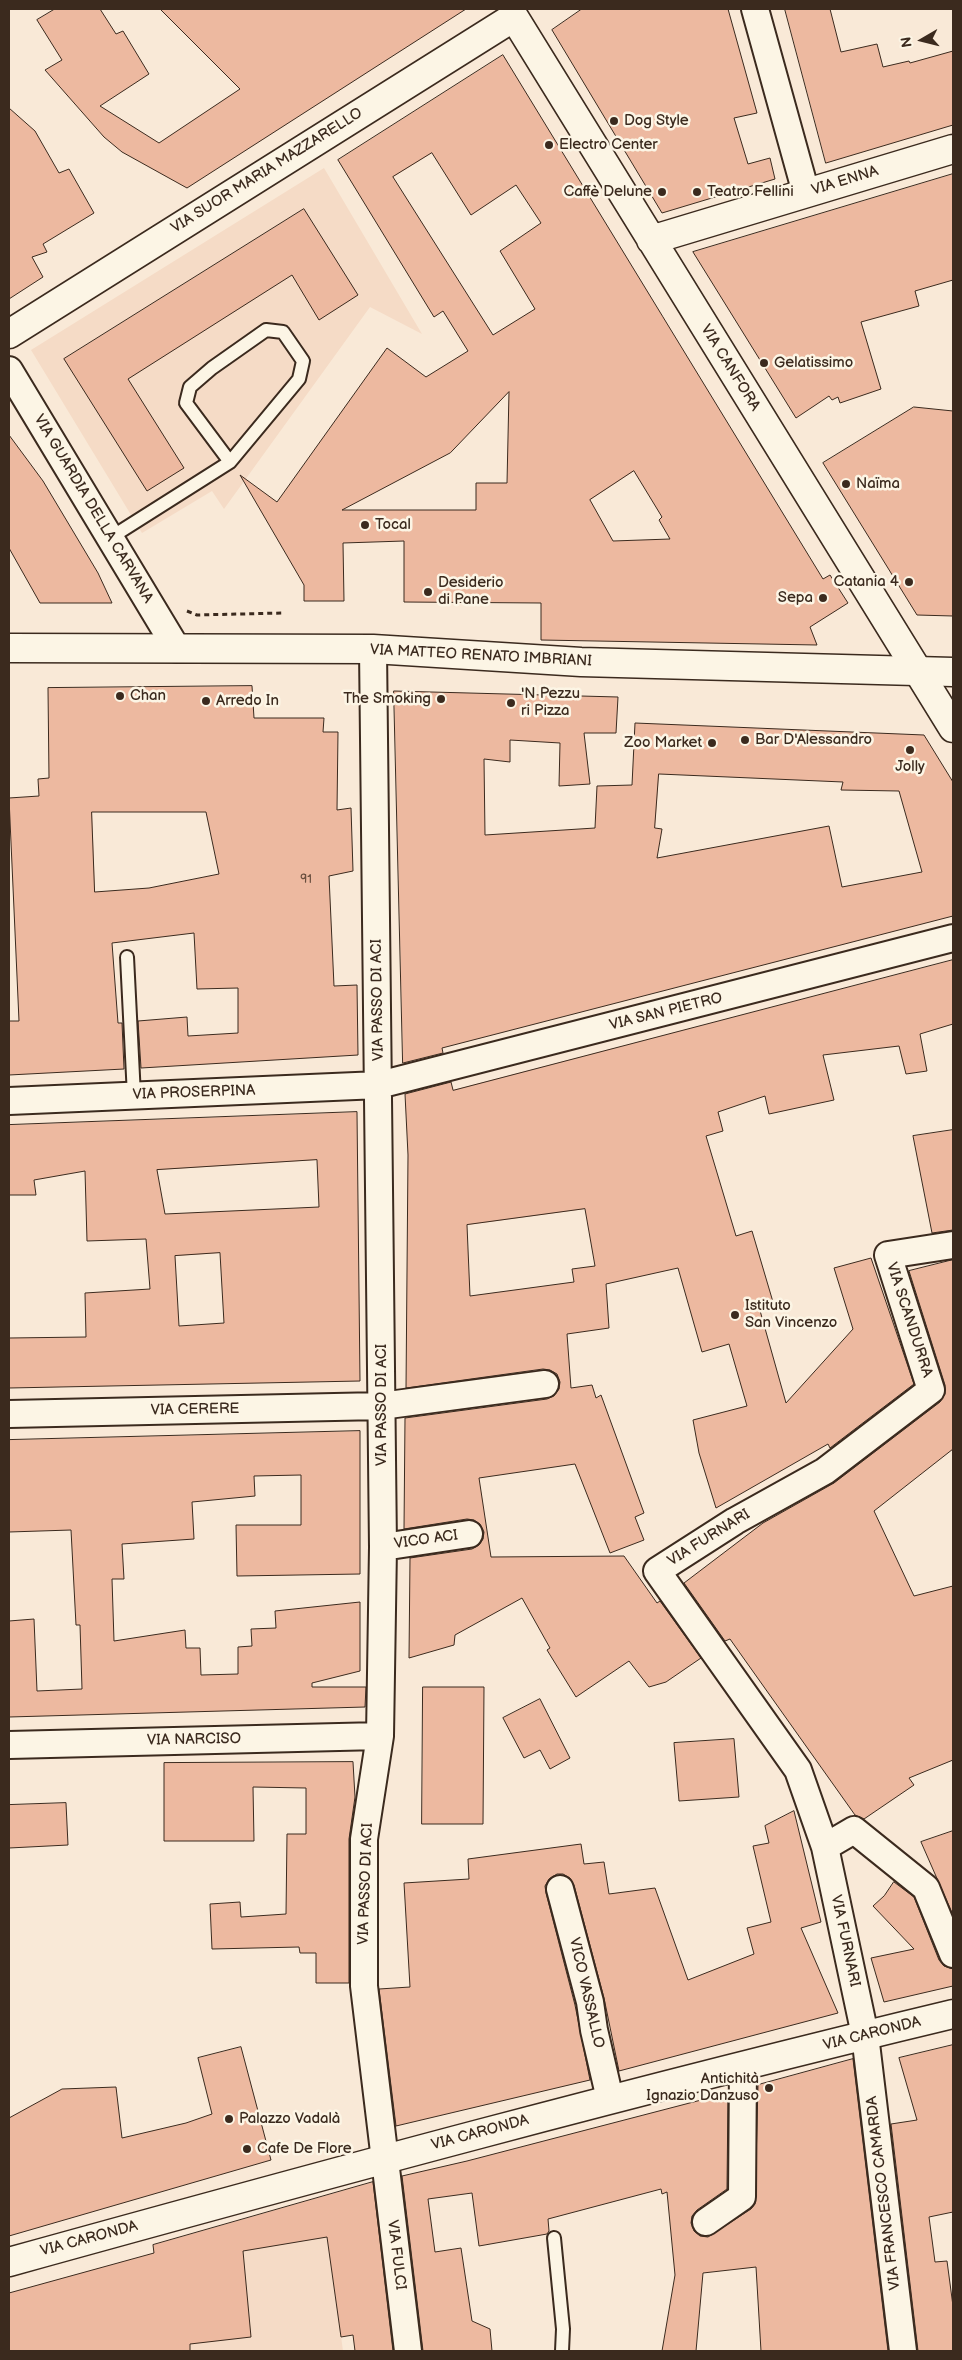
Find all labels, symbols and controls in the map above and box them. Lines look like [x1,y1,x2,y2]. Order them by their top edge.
north arrow [897,15,947,65]
text: N [898,36,916,49]
street label: VIA SUOR MARIA MAZZARELLO [168,104,366,238]
place label: Dog Style [624,112,689,130]
marker: Dog Style [608,115,620,127]
place label: Electro Center [559,136,658,154]
marker: Electro Center [543,139,555,151]
street label: VIA ENNA [809,162,881,200]
place label: Caffè Delune [564,183,652,201]
place label: Teatro Fellini [707,183,794,201]
marker: Caffè Delune [656,186,668,198]
marker: Teatro Fellini [691,186,703,198]
street label: VIA CANFORA [696,321,764,415]
place label: Gelatissimo [774,354,853,372]
marker: Gelatissimo [758,357,770,369]
street label: VIA GUARDIA DELLA CARVANA [29,411,157,607]
place label: Naïma [856,475,900,493]
marker: Naïma [840,478,852,490]
place label: Tocal [375,516,411,534]
marker: Tocal [359,519,371,531]
place label: Catania 4 [834,573,899,591]
place label: Desiderio di Pane [438,574,503,609]
marker: Catania 4 [903,576,915,588]
marker: Desiderio di Pane [422,586,434,598]
place label: Sepa [778,589,813,607]
marker: Sepa [817,592,829,604]
street label: VIA MATTEO RENATO IMBRIANI [370,641,592,671]
place label: 'N Pezzu ri Pizza [521,685,580,720]
place label: Chan [130,687,166,705]
marker: Chan [114,690,126,702]
place label: The Smoking [343,690,431,708]
place label: Arredo In [216,692,279,710]
marker: The Smoking [435,693,447,705]
marker: Arredo In [200,695,212,707]
marker: 'N Pezzu ri Pizza [505,697,517,709]
place label: Bar D'Alessandro [755,731,872,749]
place label: Zoo Market [624,734,702,752]
marker: Bar D'Alessandro [739,734,751,746]
marker: Zoo Market [706,737,718,749]
marker: Jolly [904,744,916,756]
place label: Jolly [895,758,925,776]
house number: 91 [300,873,312,887]
street label: VIA PASSO DI ACI [368,939,388,1061]
street label: VIA SAN PIETRO [608,989,724,1035]
street label: VIA PROSERPINA [132,1082,256,1104]
street label: VIA SCANDURRA [882,1260,936,1380]
place label: Istituto San Vincenzo [745,1297,837,1332]
marker: Istituto San Vincenzo [729,1309,741,1321]
street label: VIA PASSO DI ACI [373,1344,391,1466]
street label: VIA CERERE [150,1400,240,1420]
street label: VIA FURNARI [665,1506,753,1570]
street label: VICO ACI [393,1527,459,1553]
street label: VIA NARCISO [147,1730,241,1750]
street label: VIA PASSO DI ACI [355,1823,377,1945]
street label: VIA FURNARI [826,1893,864,1989]
street label: VICO VASSALLO [565,1936,607,2050]
street label: VIA CARONDA [821,2013,923,2055]
place label: Antichità Ignazio Danzuso [646,2070,759,2105]
marker: Antichità Ignazio Danzuso [763,2082,775,2094]
street label: VIA FRANCESCO CAMARDA [863,2095,905,2291]
place label: Palazzo Vadalà [239,2110,340,2128]
street label: VIA CARONDA [429,2111,531,2155]
marker: Palazzo Vadalà [223,2113,235,2125]
place label: Cafe De Flore [257,2140,352,2158]
marker: Cafe De Flore [241,2143,253,2155]
street label: VIA CARONDA [38,2217,140,2261]
street label: VIA FULCI [383,2219,409,2291]

